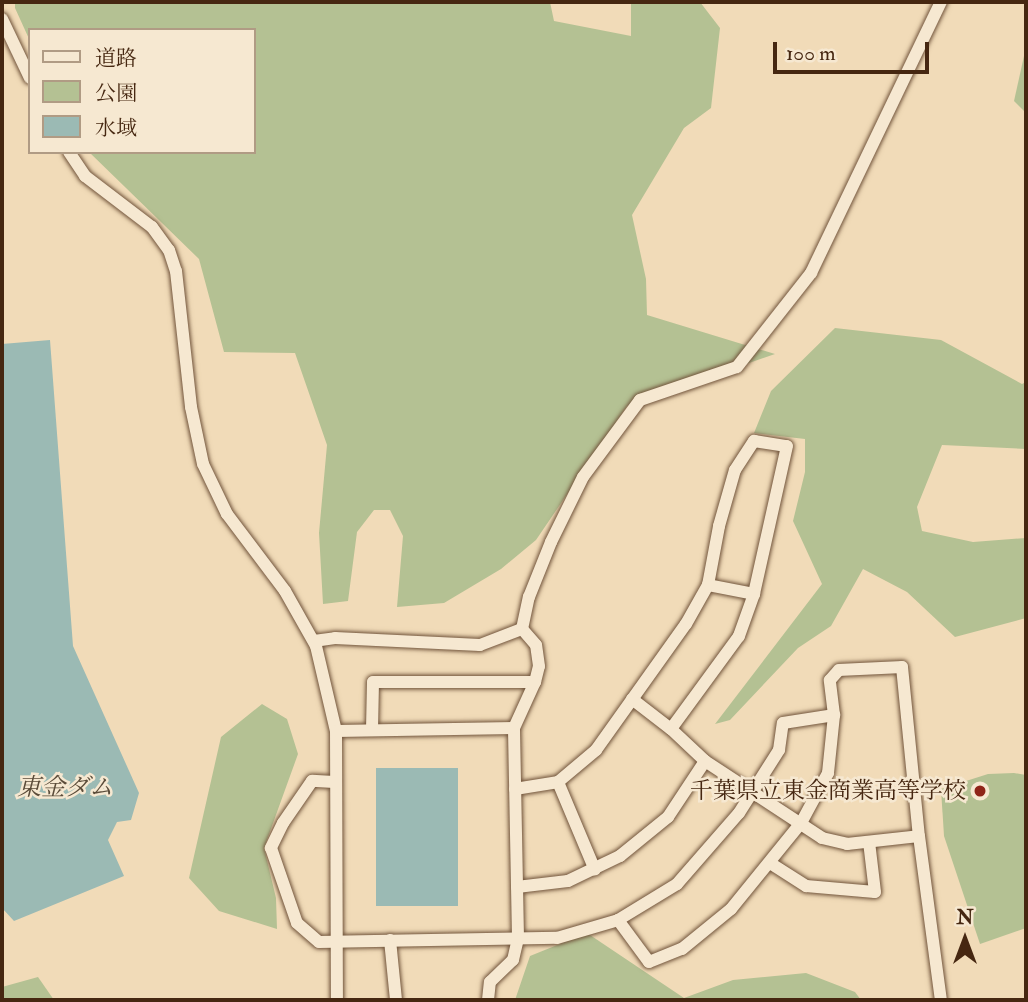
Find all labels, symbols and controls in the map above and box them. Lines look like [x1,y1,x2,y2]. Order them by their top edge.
legend [28,28,256,154]
scale bar [776,28,932,72]
text: 100 m [786,40,836,67]
text: 道路 [95,45,137,72]
text: 公園 [95,80,137,107]
text: 水域 [95,115,137,142]
water label: 東金ダム [17,774,113,802]
place label: 千葉県立東金商業高等学校 [690,777,966,805]
marker: 千葉県立東金商業高等学校 [972,783,988,799]
north arrow [930,904,1000,974]
text: N [956,906,974,930]

